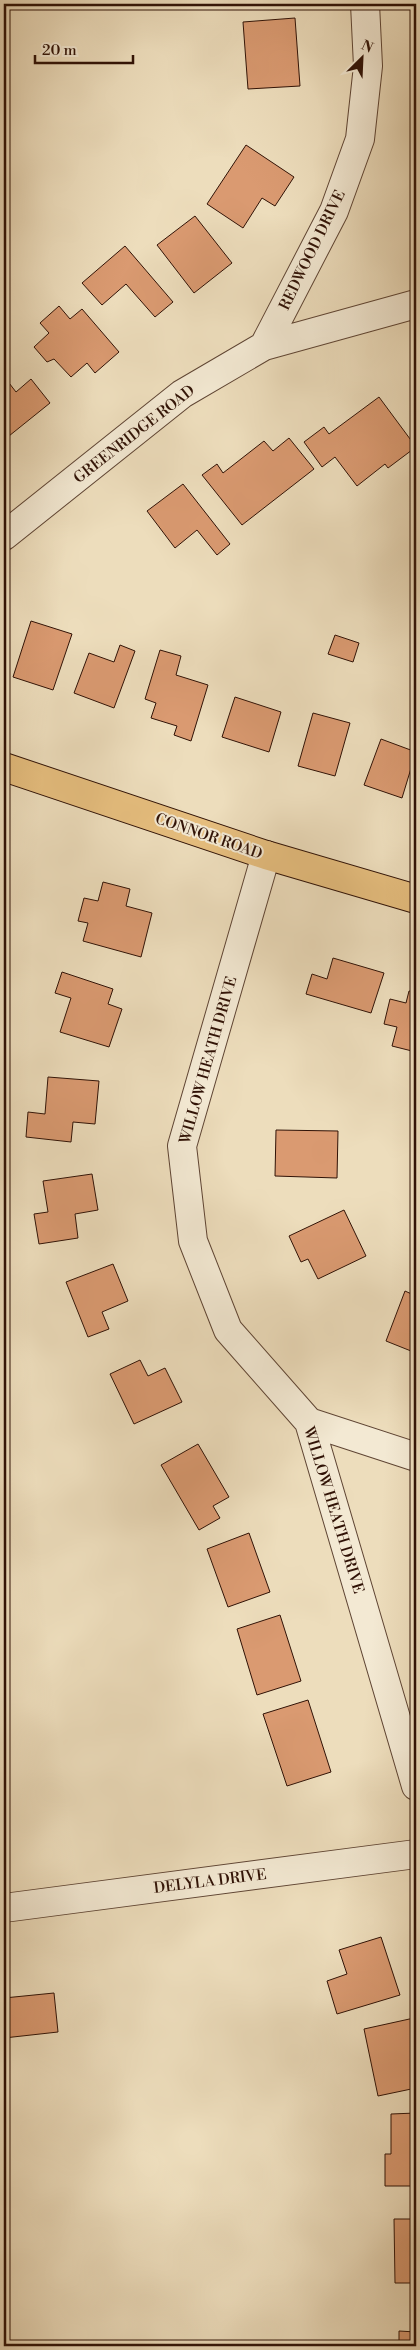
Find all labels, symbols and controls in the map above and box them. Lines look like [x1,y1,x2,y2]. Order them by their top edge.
scale bar [35,32,132,64]
north arrow [338,32,388,82]
text: N [358,37,376,58]
text: 20 m [42,41,77,60]
street label: REDWOOD DRIVE [275,187,350,314]
street label: GREENRIDGE ROAD [70,381,199,488]
street label: CONNOR ROAD [153,809,265,864]
street label: WILLOW HEATH DRIVE [175,974,242,1147]
street label: WILLOW HEATH DRIVE [299,1423,368,1596]
street label: DELYLA DRIVE [152,1865,268,1898]

